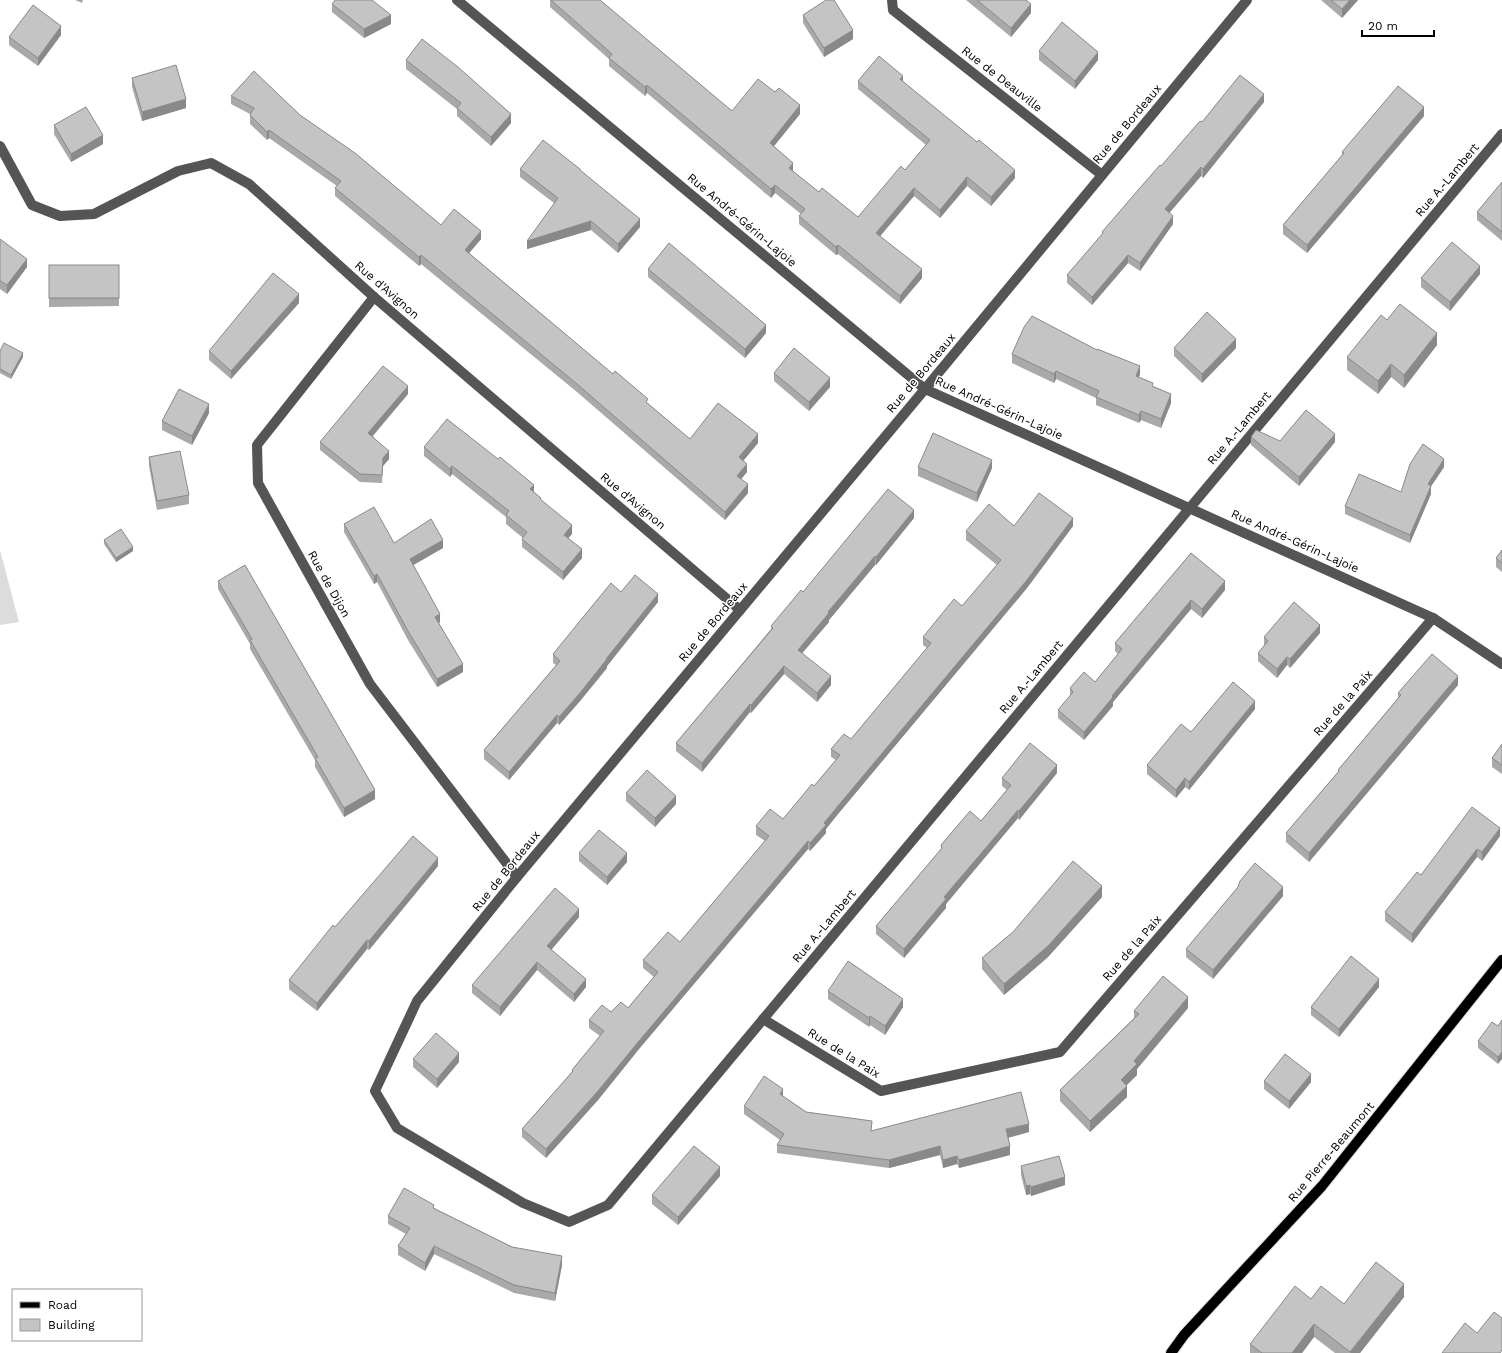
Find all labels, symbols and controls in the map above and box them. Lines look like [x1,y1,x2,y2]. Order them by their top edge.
scale bar [1362,12,1434,38]
text: 20 m [1368,19,1398,33]
street label: Rue de Deauville [959,43,1045,115]
street label: Rue de Bordeaux [1090,81,1164,167]
street label: Rue A.-Lambert [1412,140,1482,220]
street label: Rue André-Gérin-Lajoie [685,170,799,270]
street label: Rue d'Avignon [352,258,422,322]
street label: Rue de Bordeaux [884,330,958,416]
street label: Rue André-Gérin-Lajoie [933,374,1065,443]
street label: Rue A.-Lambert [1204,388,1274,468]
street label: Rue d'Avignon [598,470,668,532]
street label: Rue André-Gérin-Lajoie [1229,507,1361,576]
street label: Rue de Dijon [305,548,353,620]
street label: Rue de Bordeaux [676,579,750,665]
street label: Rue A.-Lambert [996,637,1066,717]
street label: Rue de la Paix [1311,667,1375,739]
street label: Rue de Bordeaux [469,828,543,914]
street label: Rue A.-Lambert [789,886,859,966]
street label: Rue de la Paix [1100,912,1164,984]
street label: Rue de la Paix [805,1025,883,1081]
street label: Rue Pierre-Beaumont [1285,1099,1377,1205]
legend [12,1289,142,1341]
text: Road [48,1298,77,1312]
text: Building [48,1318,95,1332]

